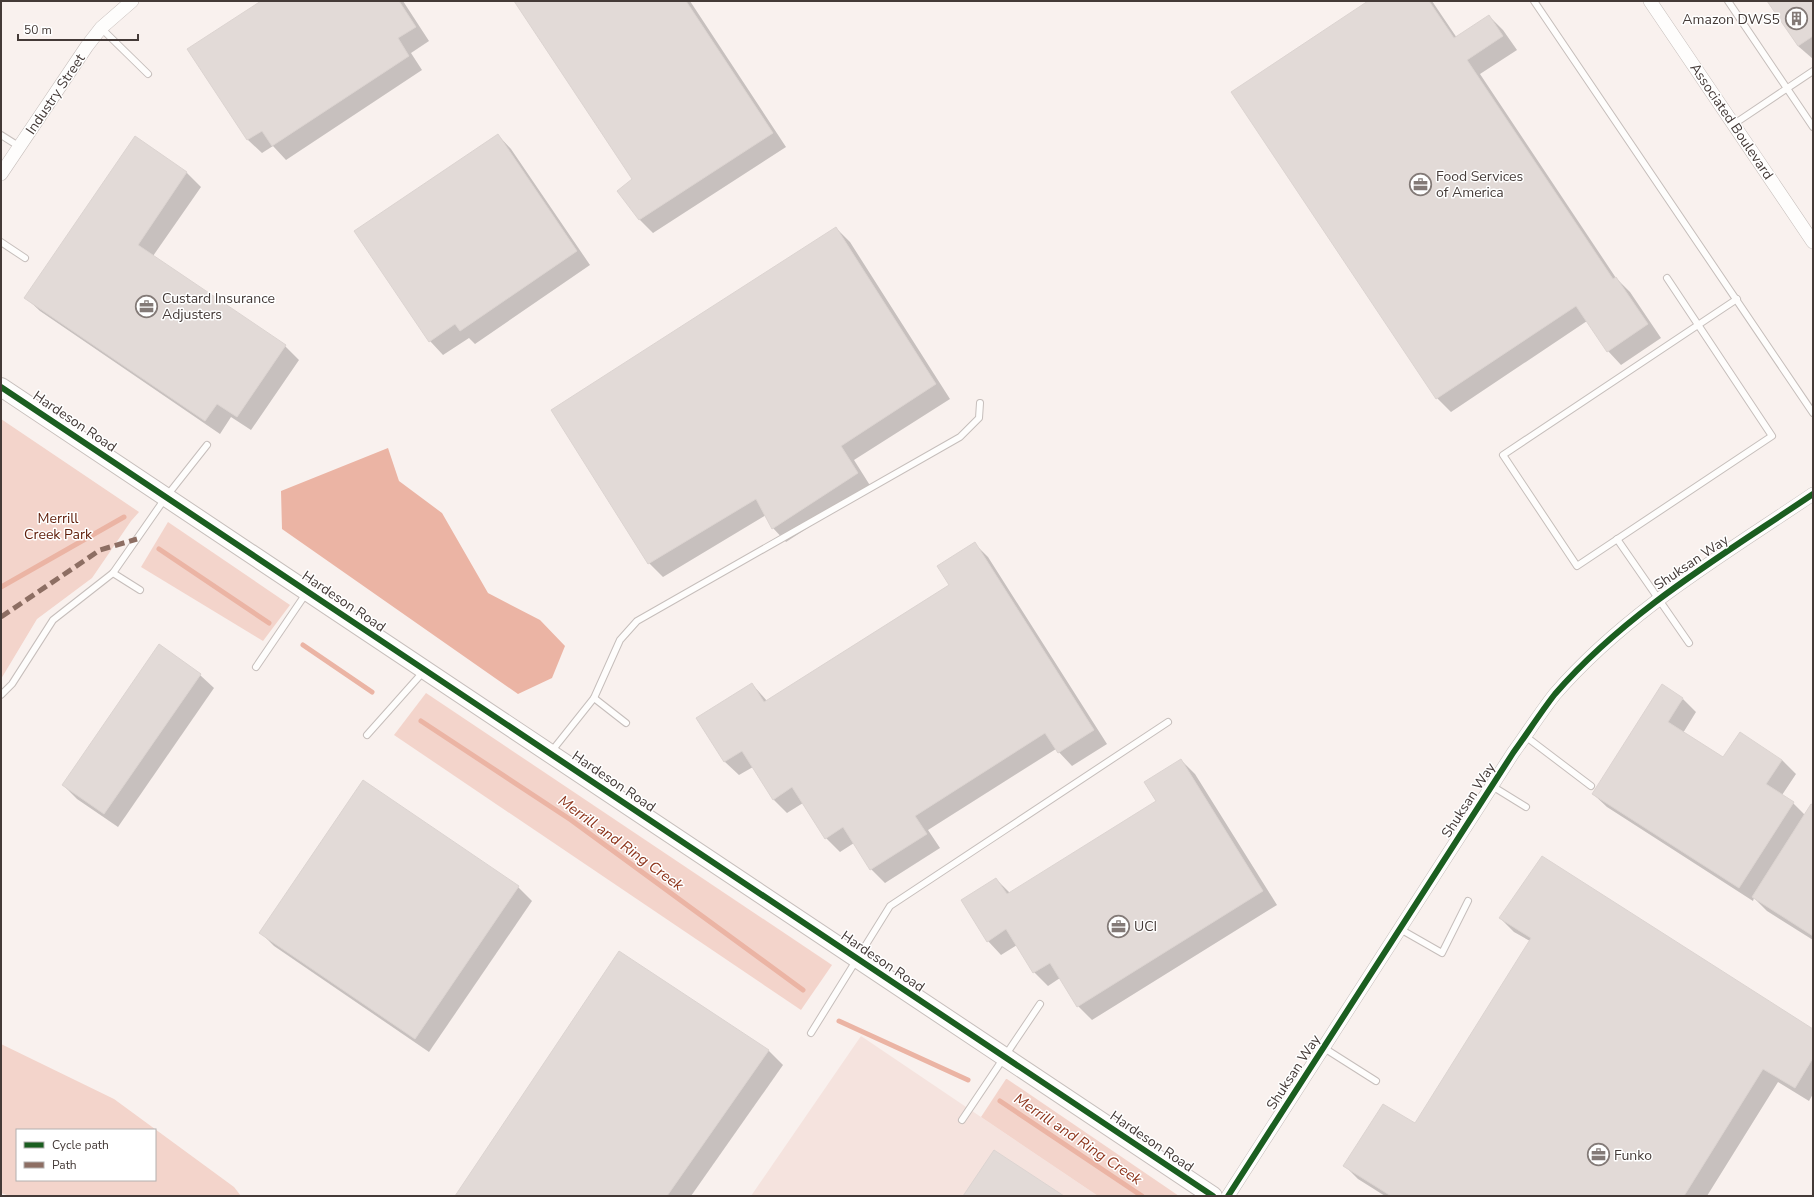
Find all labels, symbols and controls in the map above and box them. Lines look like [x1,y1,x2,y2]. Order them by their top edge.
building icon: Amazon DWS5 [1783,6,1809,32]
place label: Amazon DWS5 [1682,10,1780,29]
scale bar [18,16,138,42]
text: 50 m [24,22,52,38]
street label: Industry Street [21,50,89,138]
street label: Associated Boulevard [1685,59,1778,183]
place label: Food Services of America [1436,167,1523,202]
office icon: Food Services of America [1408,171,1434,197]
place label: Custard Insurance Adjusters [162,289,275,324]
office icon: Custard Insurance Adjusters [134,293,160,319]
street label: Hardeson Road [29,386,120,456]
park label: Merrill Creek Park [24,509,93,544]
street label: Shuksan Way [1650,530,1733,594]
street label: Hardeson Road [298,566,389,636]
street label: Hardeson Road [568,746,659,816]
street label: Shuksan Way [1437,758,1500,842]
water label: Merrill and Ring Creek [554,791,688,896]
office icon: UCI [1105,913,1131,939]
place label: UCI [1134,917,1157,936]
street label: Hardeson Road [837,926,928,996]
street label: Shuksan Way [1262,1030,1325,1114]
water label: Merrill and Ring Creek [1010,1089,1146,1190]
street label: Hardeson Road [1106,1106,1197,1176]
legend [16,1129,156,1181]
text: Cycle path [52,1137,109,1153]
office icon: Funko [1585,1142,1611,1168]
place label: Funko [1614,1146,1652,1165]
text: Path [52,1157,77,1173]

